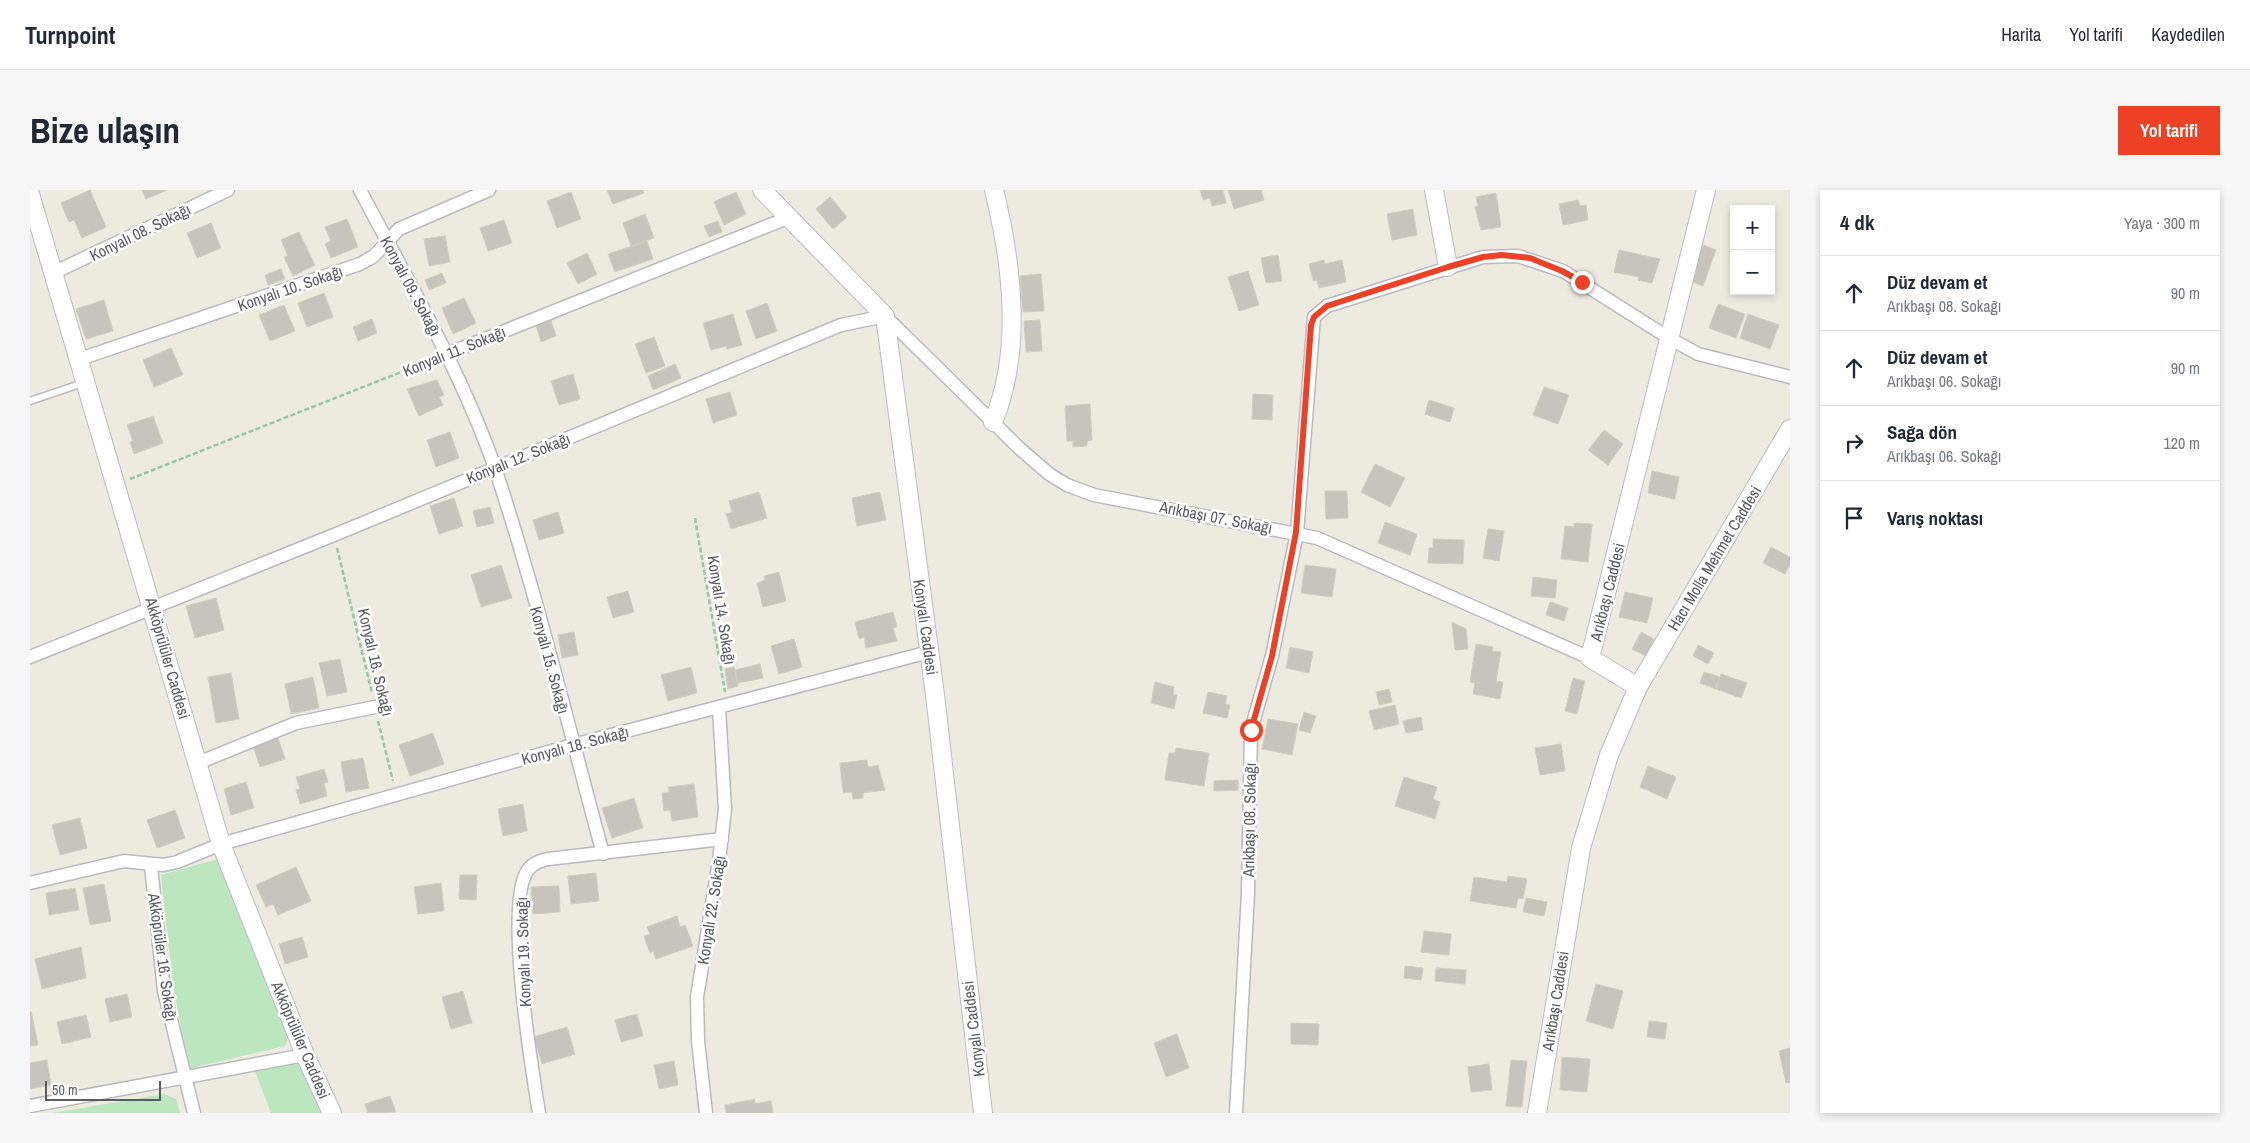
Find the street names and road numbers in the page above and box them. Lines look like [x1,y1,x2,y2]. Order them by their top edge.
street label: Konyalı 08. Sokağı [86,198,194,266]
street label: Konyalı 09. Sokağı [375,232,447,340]
street label: Konyalı 10. Sokağı [234,260,346,316]
street label: Konyalı 11. Sokağı [399,320,509,382]
street label: Konyalı 12. Sokağı [463,427,573,489]
street label: Hacı Molla Mehmet Caddesi [1662,481,1766,635]
street label: Arıkbaşı 07. Sokağı [1157,495,1274,539]
street label: Arıkbaşı Caddesi [1584,541,1630,644]
street label: Konyalı 14. Sokağı [703,554,741,666]
street label: Konyalı Caddesi [908,578,944,676]
street label: Akköprülüler Caddesi [140,594,196,721]
street label: Konyalı 15. Sokağı [525,604,575,716]
street label: Konyalı 16. Sokağı [353,606,399,718]
street label: Konyalı 18. Sokağı [519,720,631,770]
street label: Arıkbaşı 08. Sokağı [1237,763,1261,878]
street label: Konyalı 22. Sokağı [692,854,730,966]
street label: Akköprüler 16. Sokağı [143,891,183,1022]
street label: Konyalı 19. Sokağı [510,897,536,1007]
street label: Arıkbaşı Caddesi [1536,950,1574,1053]
street label: Akköprülüler Caddesi [266,977,336,1102]
street label: Konyalı Caddesi [956,980,990,1078]

